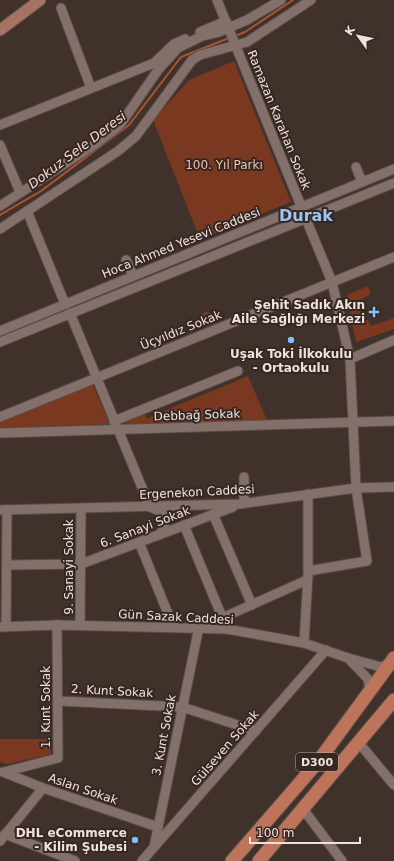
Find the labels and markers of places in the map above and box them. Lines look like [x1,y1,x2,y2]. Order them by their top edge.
place label: Şehit Sadık Akın Aile Sağlığı Merkezi [232,298,365,326]
marker: Şehit Sadık Akın Aile Sağlığı Merkezi [368,306,380,318]
marker: Uşak Toki İlkokulu - Ortaokulu [286,335,296,345]
place label: Uşak Toki İlkokulu - Ortaokulu [230,346,352,375]
place label: DHL eCommerce - Kilim Şubesi [16,826,127,854]
marker: DHL eCommerce - Kilim Şubesi [130,835,140,845]

